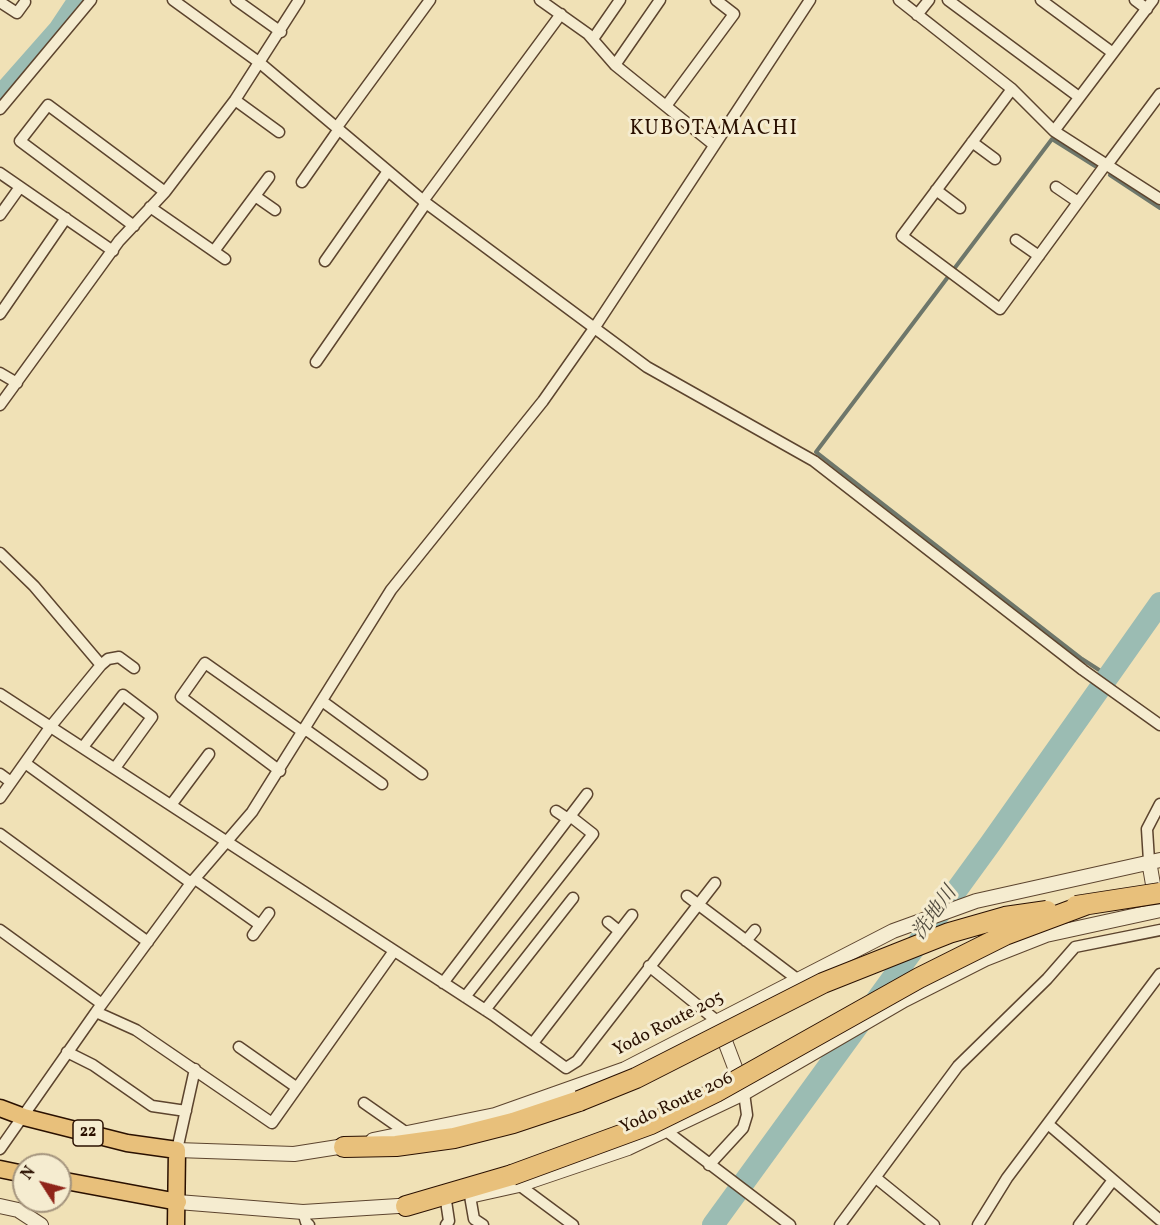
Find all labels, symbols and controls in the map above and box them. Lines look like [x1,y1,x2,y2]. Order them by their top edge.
district label: KUBOTAMACHI [629,117,799,143]
water label: 洗地川 [909,883,963,945]
street label: Yodo Route 205 [610,988,728,1062]
street label: Yodo Route 206 [617,1068,737,1140]
road number: 22 [73,1120,103,1146]
north arrow [12,1153,72,1213]
text: N [17,1162,41,1185]

